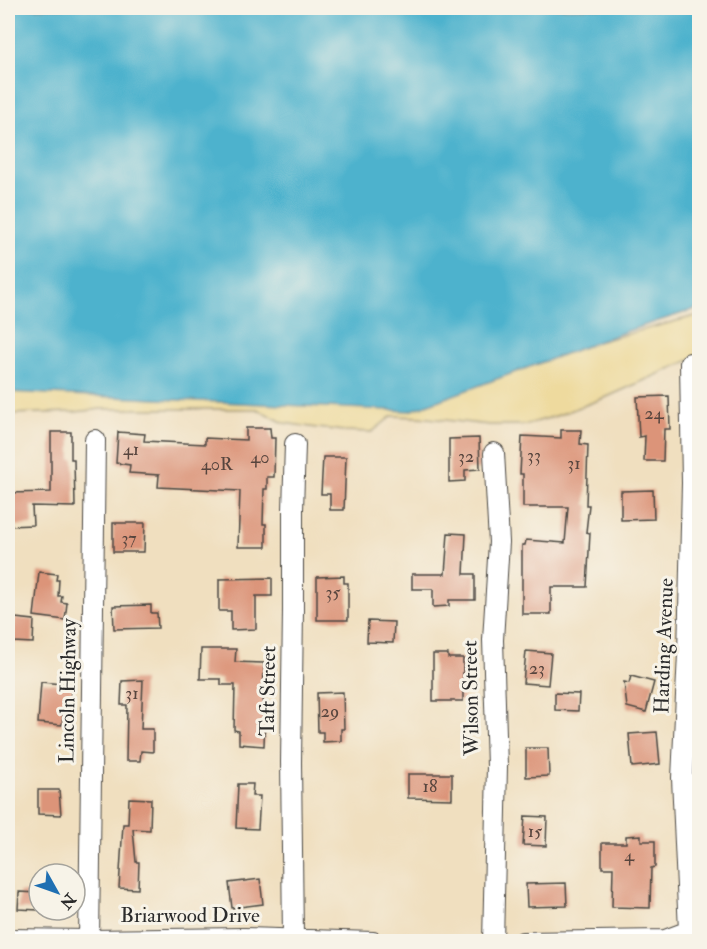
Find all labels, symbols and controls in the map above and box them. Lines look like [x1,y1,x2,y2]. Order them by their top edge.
house number: 24 [645,402,665,425]
house number: 41 [123,438,139,461]
house number: 33 [527,444,541,467]
house number: 32 [458,445,474,468]
house number: 40 [251,446,269,469]
house number: 31 [567,452,581,475]
house number: 40R [201,453,234,476]
house number: 37 [121,527,137,550]
street label: Harding Avenue [648,577,680,714]
house number: 35 [326,581,340,604]
street label: Lincoln Highway [53,617,83,764]
street label: Wilson Street [456,640,486,757]
street label: Taft Street [254,645,282,737]
house number: 23 [529,657,545,680]
house number: 31 [125,682,139,705]
house number: 29 [321,700,339,723]
house number: 18 [423,775,437,798]
house number: 15 [528,820,542,843]
house number: 4 [624,844,635,867]
north arrow [27,862,87,922]
text: N [55,888,81,913]
street label: Briarwood Drive [120,902,260,929]

